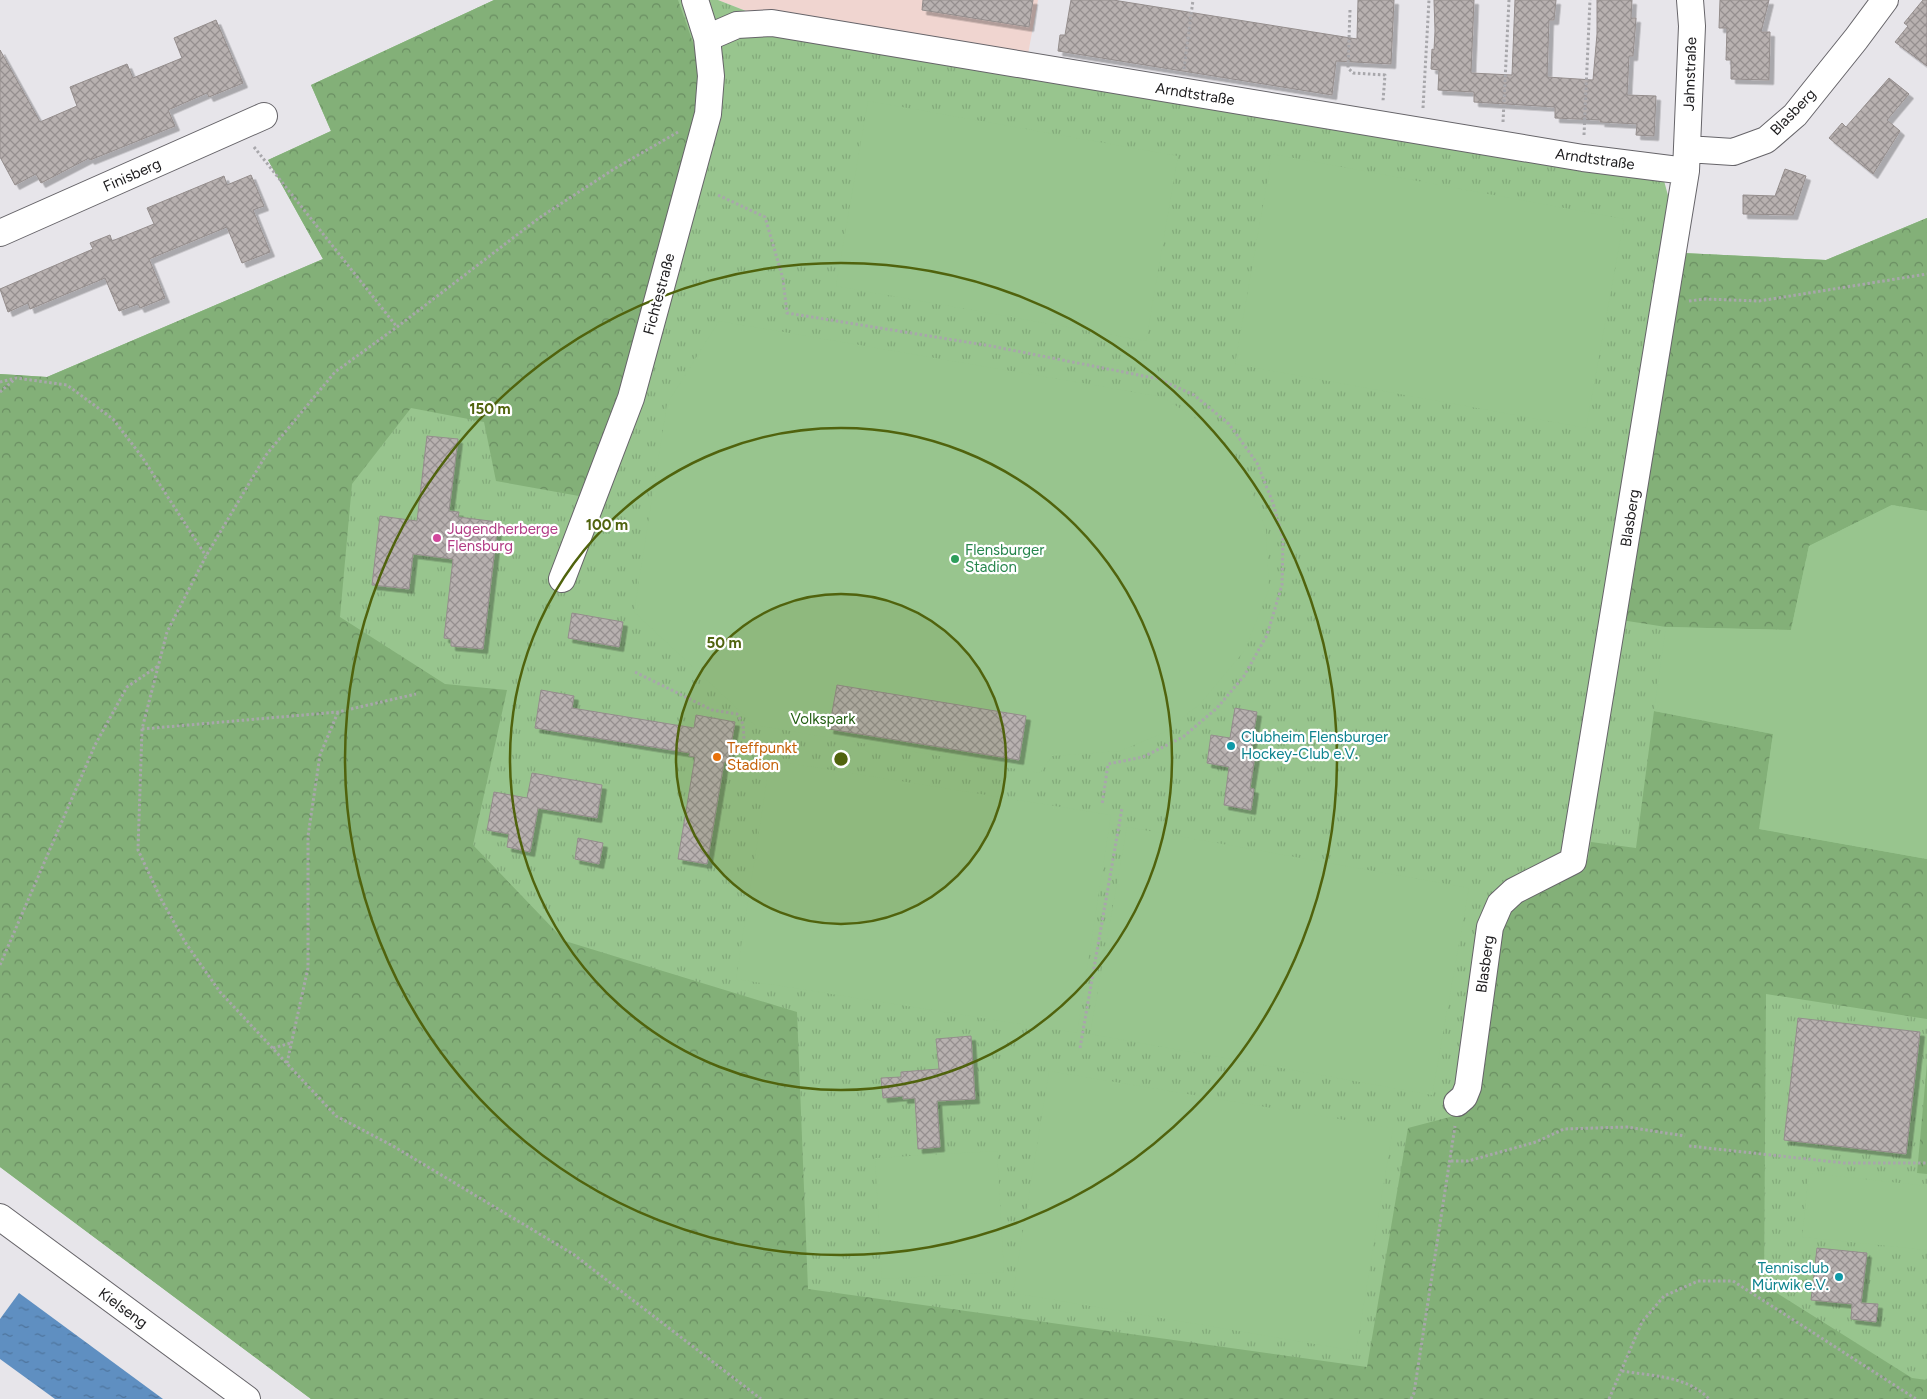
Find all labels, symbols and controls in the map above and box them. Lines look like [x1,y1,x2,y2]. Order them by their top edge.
street label: Jahnstraße [1680,37,1700,111]
street label: Arndtstraße [1154,79,1236,109]
street label: Blasberg [1766,85,1820,139]
street label: Arndtstraße [1554,145,1636,173]
street label: Finisberg [100,154,164,196]
street label: Fichtestraße [639,251,679,337]
text: 150 m [469,400,511,418]
street label: Blasberg [1617,488,1643,548]
text: 100 m [586,516,628,534]
place label: Jugendherberge Flensburg [447,520,558,555]
marker: Jugendherberge Flensburg [431,532,443,544]
place label: Flensburger Stadion [965,541,1044,576]
marker: Flensburger Stadion [949,553,961,565]
text: 50 m [706,634,742,652]
park label: Volkspark [791,710,856,728]
place label: Clubheim Flensburger Hockey-Club e.V. [1241,728,1388,763]
place label: Treffpunkt Stadion [727,739,798,774]
marker: Clubheim Flensburger Hockey-Club e.V. [1225,740,1237,752]
centre of rings [832,750,850,768]
marker: Treffpunkt Stadion [711,751,723,763]
street label: Blasberg [1472,934,1498,994]
place label: Tennisclub Mürwik e.V. [1752,1259,1829,1294]
marker: Tennisclub Mürwik e.V. [1833,1271,1845,1283]
street label: Kielseng [95,1284,151,1332]

